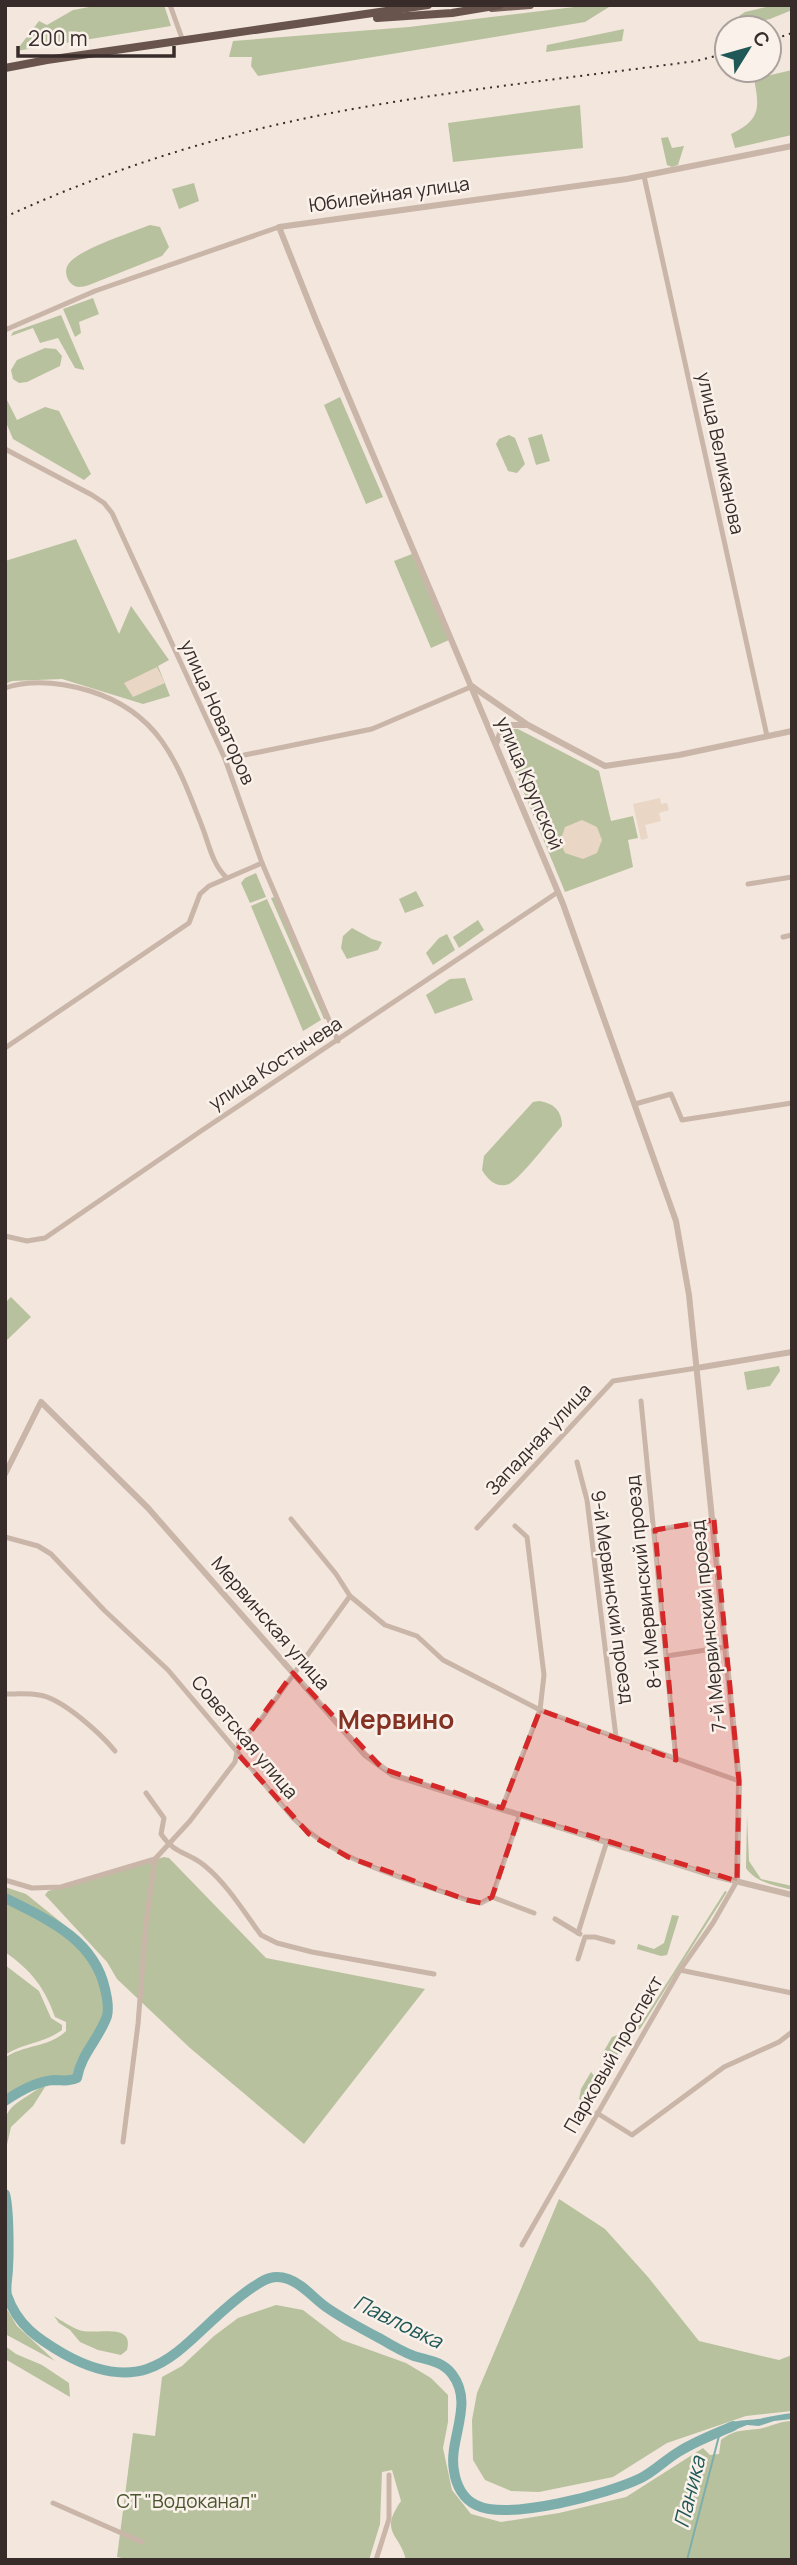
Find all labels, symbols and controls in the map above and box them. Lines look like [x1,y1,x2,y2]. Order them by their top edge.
scale bar [18,14,173,58]
north arrow [713,14,783,84]
text: 200 m [28,24,88,52]
text: С [747,25,776,52]
street label: Юбилейная улица [307,170,471,218]
street label: улица Великанова [691,370,751,536]
street label: улица Новаторов [174,636,262,788]
street label: улица Крупской [490,712,570,854]
street label: улица Костычева [203,1010,347,1116]
street label: Западная улица [479,1377,597,1501]
street label: 8-й Мервинский проезд [619,1474,667,1690]
street label: 9-й Мервинский проезд [585,1489,641,1705]
street label: 7-й Мервинский проезд [684,1519,732,1733]
street label: Мервинская улица [206,1551,336,1695]
street label: Советская улица [186,1670,304,1804]
district label: Мервино [338,1701,454,1737]
street label: Парковый проспект [557,1970,669,2137]
water label: Павловка [349,2288,449,2355]
water label: Паника [667,2452,712,2530]
park label: СТ "Водоканал" [116,2488,258,2514]

